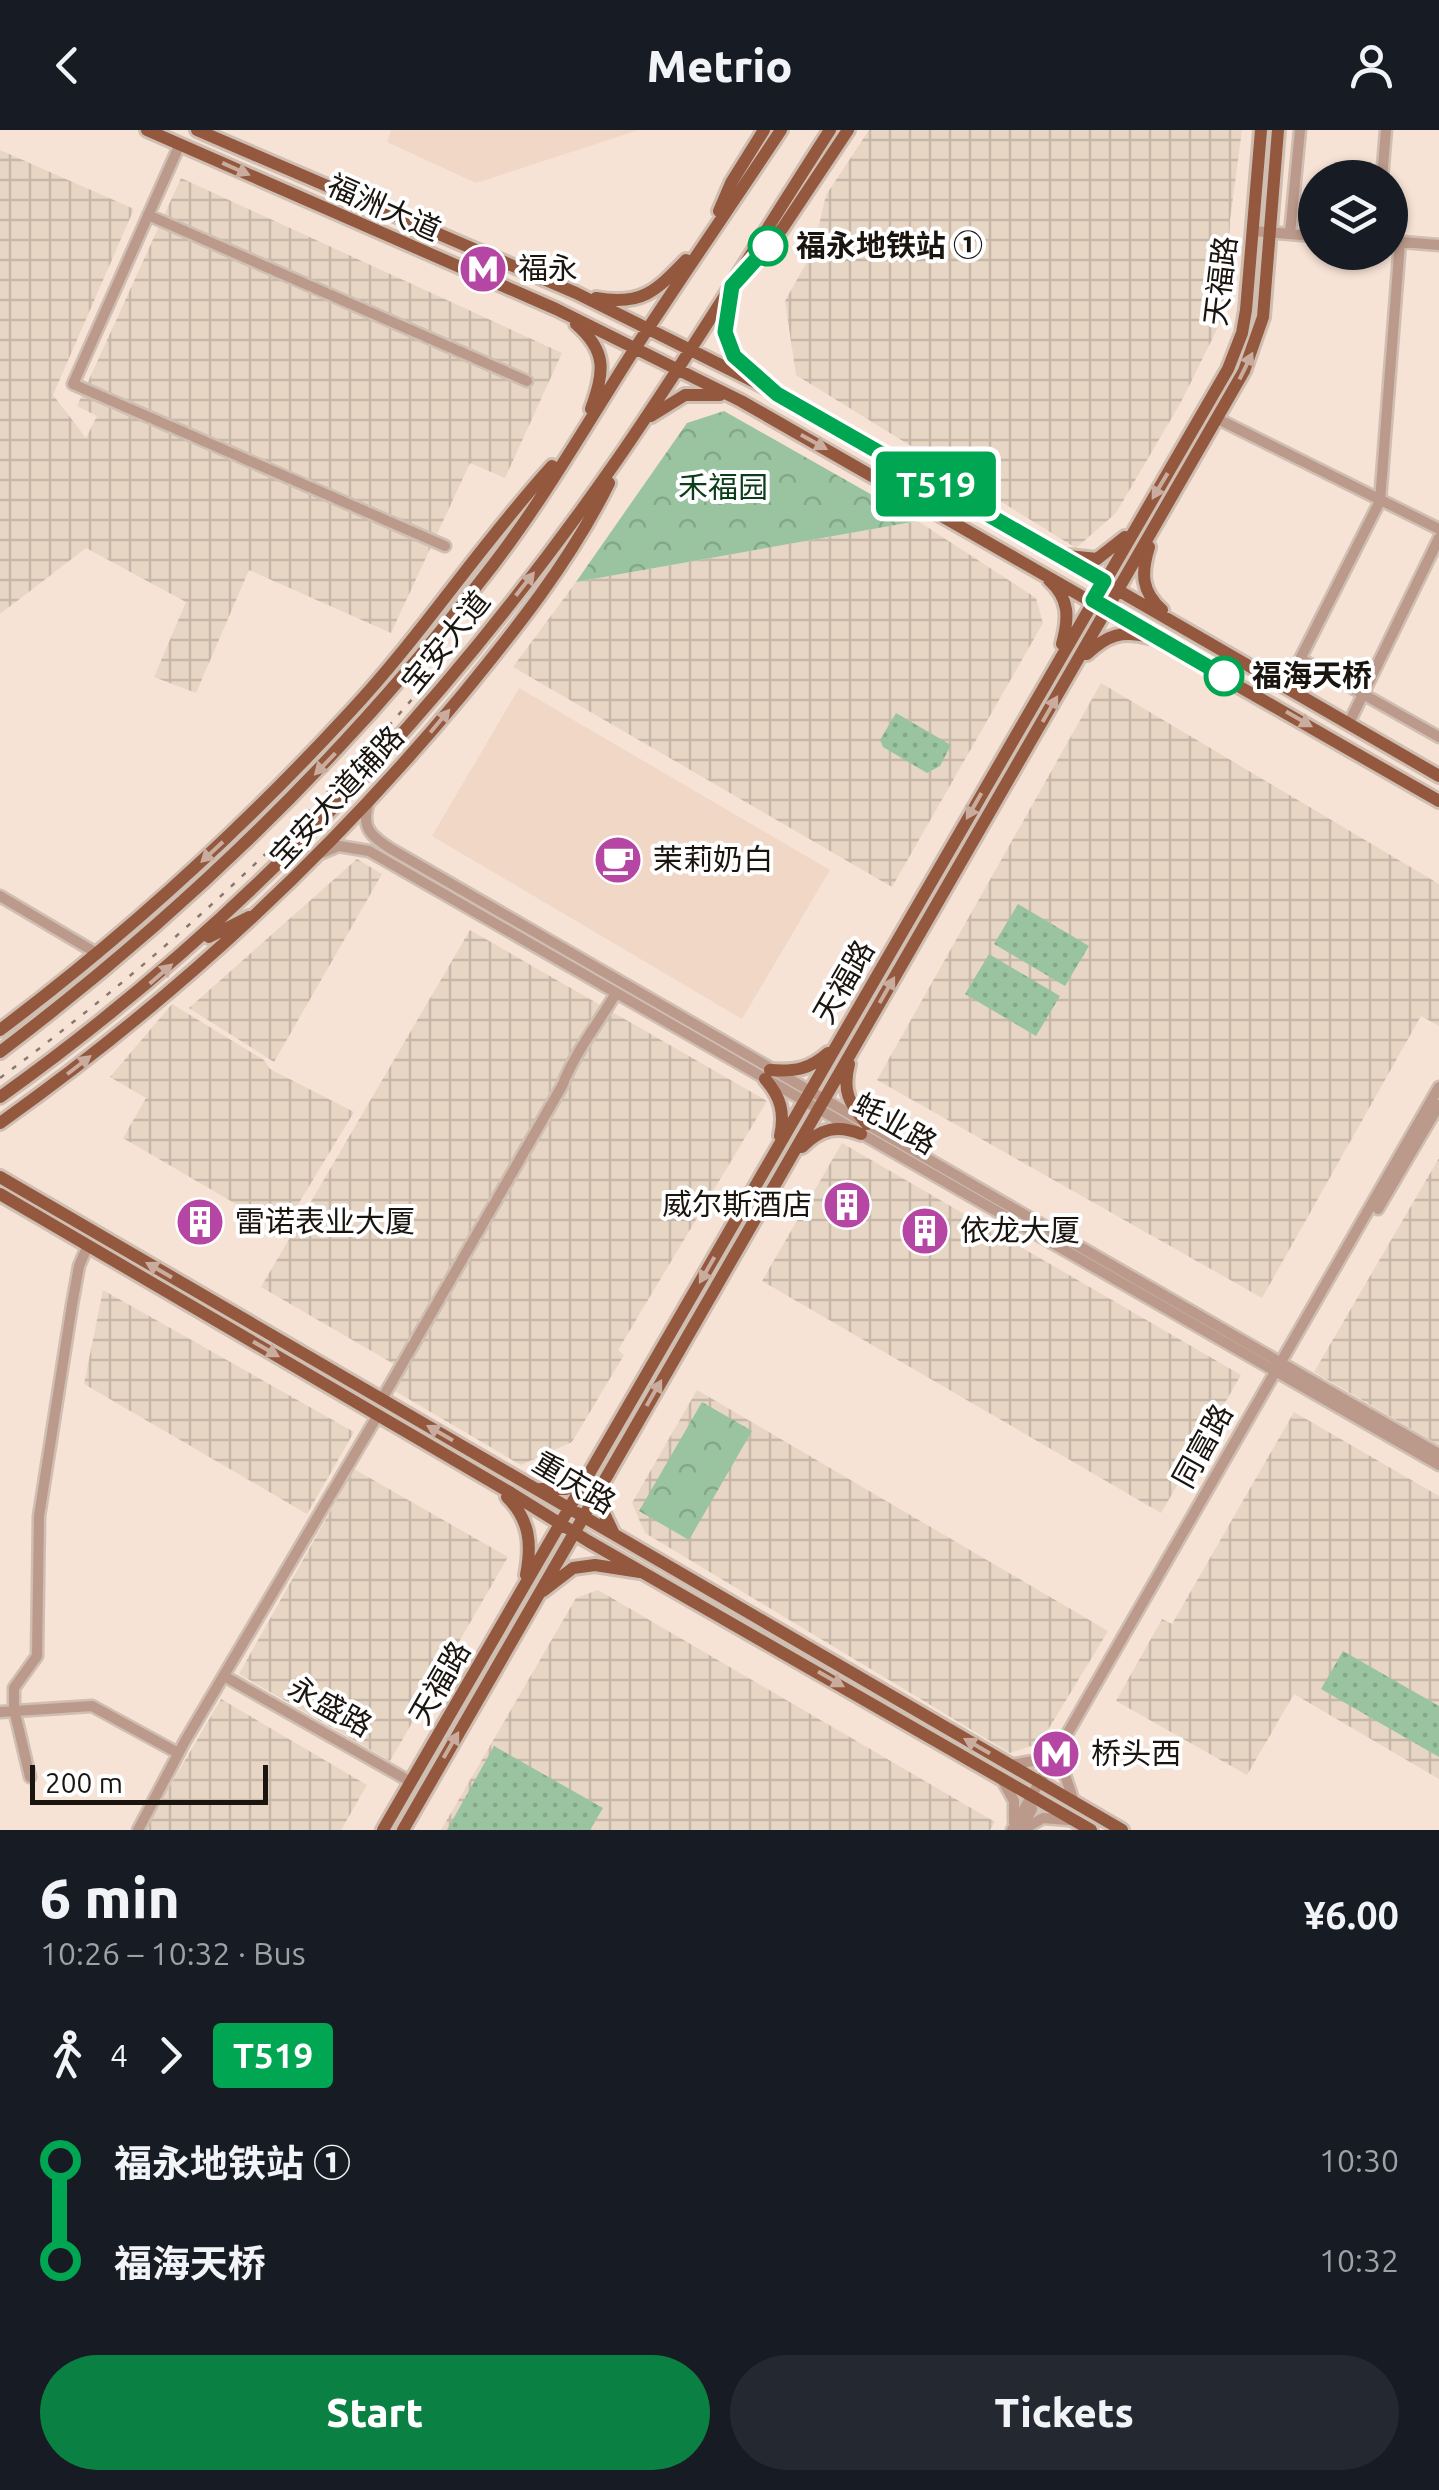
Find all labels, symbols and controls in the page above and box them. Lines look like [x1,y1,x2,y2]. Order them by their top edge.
icon: back [40,38,95,93]
icon: person [1344,38,1399,93]
text: Metrio [647,40,792,91]
map controls [1298,160,1408,270]
button: layers [1298,160,1408,270]
one-way arrow [222,161,251,178]
street label: 福洲大道 [323,167,446,247]
marker: 福永地铁站 ① [749,227,787,265]
place label: 福永地铁站 ① [796,228,983,262]
street label: 天福路 [1198,234,1242,328]
metro station icon: 福永 [457,243,509,295]
place label: 福永 [518,251,578,285]
one-way arrow [1237,351,1254,380]
one-way arrow [800,433,829,450]
line badge: T519 [866,452,1006,516]
text: T519 [896,464,976,504]
park label: 禾福园 [678,470,768,504]
one-way arrow [1152,471,1169,500]
one-way arrow [514,571,535,597]
street label: 宝安大道 [394,584,496,699]
marker: 福海天桥 [1205,657,1243,695]
place label: 福海天桥 [1252,658,1372,692]
one-way arrow [1041,694,1058,723]
one-way arrow [429,709,450,734]
one-way arrow [1284,710,1313,727]
street label: 宝安大道辅路 [262,719,410,874]
one-way arrow [314,751,338,775]
one-way arrow [966,792,983,821]
cafe icon: 茉莉奶白 [592,834,644,886]
one-way arrow [201,840,225,863]
place label: 茉莉奶白 [653,842,773,876]
street label: 天福路 [806,934,880,1029]
one-way arrow [148,964,173,986]
one-way arrow [878,976,895,1004]
one-way arrow [66,1055,91,1076]
street label: 蚝业路 [848,1086,943,1160]
building icon: 威尔斯酒店 [821,1179,873,1231]
place label: 威尔斯酒店 [662,1187,812,1221]
building icon: 雷诺表业大厦 [174,1196,226,1248]
place label: 雷诺表业大厦 [235,1204,415,1238]
building icon: 依龙大厦 [899,1205,951,1257]
place label: 依龙大厦 [960,1213,1080,1247]
one-way arrow [699,1256,717,1284]
one-way arrow [145,1261,173,1279]
one-way arrow [251,1340,280,1357]
one-way arrow [646,1378,663,1407]
street label: 同富路 [1165,1398,1239,1493]
one-way arrow [426,1425,454,1442]
street label: 重庆路 [527,1444,622,1520]
street label: 天福路 [402,1635,476,1730]
street label: 永盛路 [283,1669,378,1743]
one-way arrow [817,1670,845,1688]
metro station icon: 桥头西 [1030,1728,1082,1780]
one-way arrow [442,1731,459,1760]
place label: 桥头西 [1091,1736,1181,1770]
one-way arrow [963,1738,992,1755]
scale bar [30,1760,268,1804]
text: 200 m [45,1767,123,1798]
text: 6 min [40,1867,180,1928]
text: ¥6.00 [1304,1894,1399,1936]
text: 10:26 – 10:32 · Bus [40,1935,306,1971]
icon: walk [40,2028,95,2083]
icon: forward [143,2028,198,2083]
text: T519 [233,2035,313,2075]
text: 4 [110,2037,128,2073]
text: 福永地铁站 ① [114,2142,351,2184]
text: 10:30 [1319,2142,1399,2178]
text: 福海天桥 [114,2242,266,2284]
text: 10:32 [1319,2242,1399,2278]
button: Start [40,2355,710,2470]
button: Tickets [730,2355,1399,2470]

